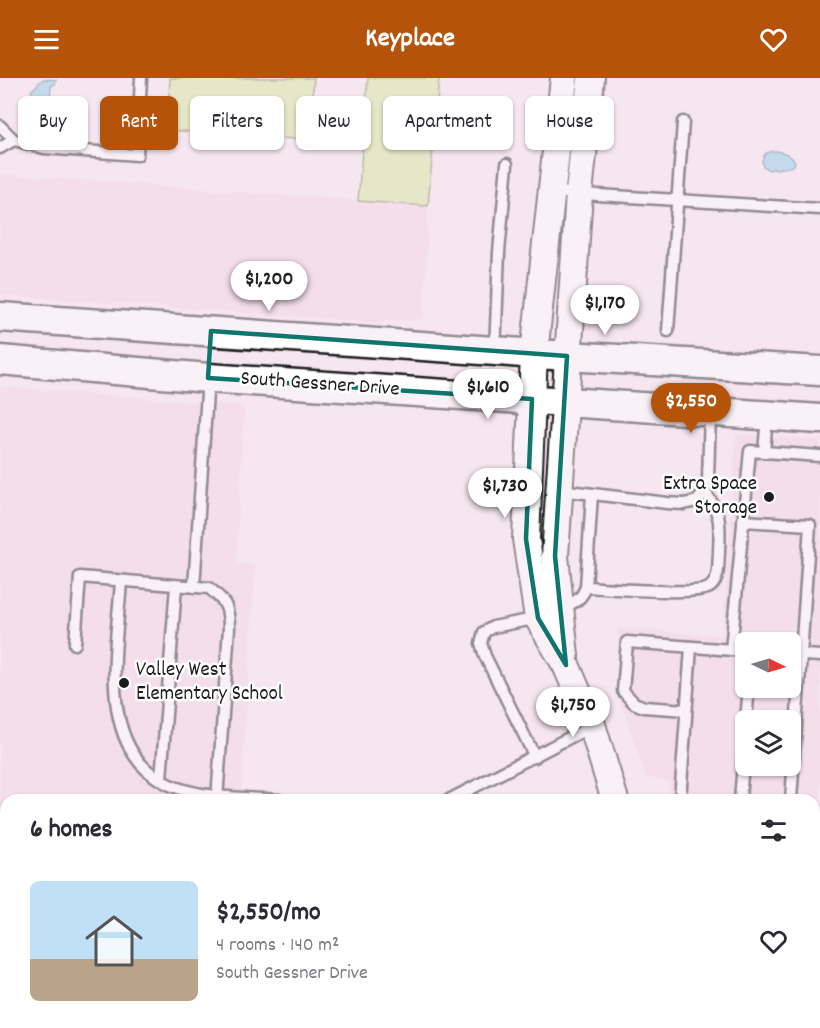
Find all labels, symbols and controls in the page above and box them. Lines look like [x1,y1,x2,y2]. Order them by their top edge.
text: Keyplace [365,20,455,59]
icon: menu [30,23,63,56]
icon: heart [757,23,790,56]
chip: Buy [18,96,88,150]
chip: Rent [100,96,178,150]
chip: Filters [190,96,284,150]
chip: New [296,96,371,150]
chip: Apartment [383,96,513,150]
chip: House [525,96,614,150]
pin: $1,200 [220,261,318,312]
text: $1,200 [245,266,293,294]
pin: $1,170 [556,285,654,336]
text: $1,170 [584,290,626,318]
street label: South Gessner Drive [239,364,401,406]
pin: $1,610 [439,369,537,420]
text: $1,610 [466,374,510,402]
pin: $2,550 [642,383,740,434]
text: $2,550 [665,388,717,416]
pin: $1,730 [456,468,554,519]
place label: Extra Space Storage [663,470,757,524]
text: $1,730 [482,473,528,501]
marker: Extra Space Storage [762,490,776,504]
north arrow [735,632,801,698]
map controls [735,632,801,776]
place label: Valley West Elementary School [136,656,283,710]
marker: Valley West Elementary School [117,676,131,690]
pin: $1,750 [524,687,622,738]
text: $1,750 [550,692,596,720]
button: layers [735,710,801,776]
text: 6 homes [30,812,112,849]
icon: filters [757,814,790,847]
text: $2,550/mo [216,895,321,932]
icon: home [78,905,150,977]
icon: heart [757,925,790,958]
text: 4 rooms · 140 m² [216,932,339,960]
text: South Gessner Drive [216,960,368,988]

